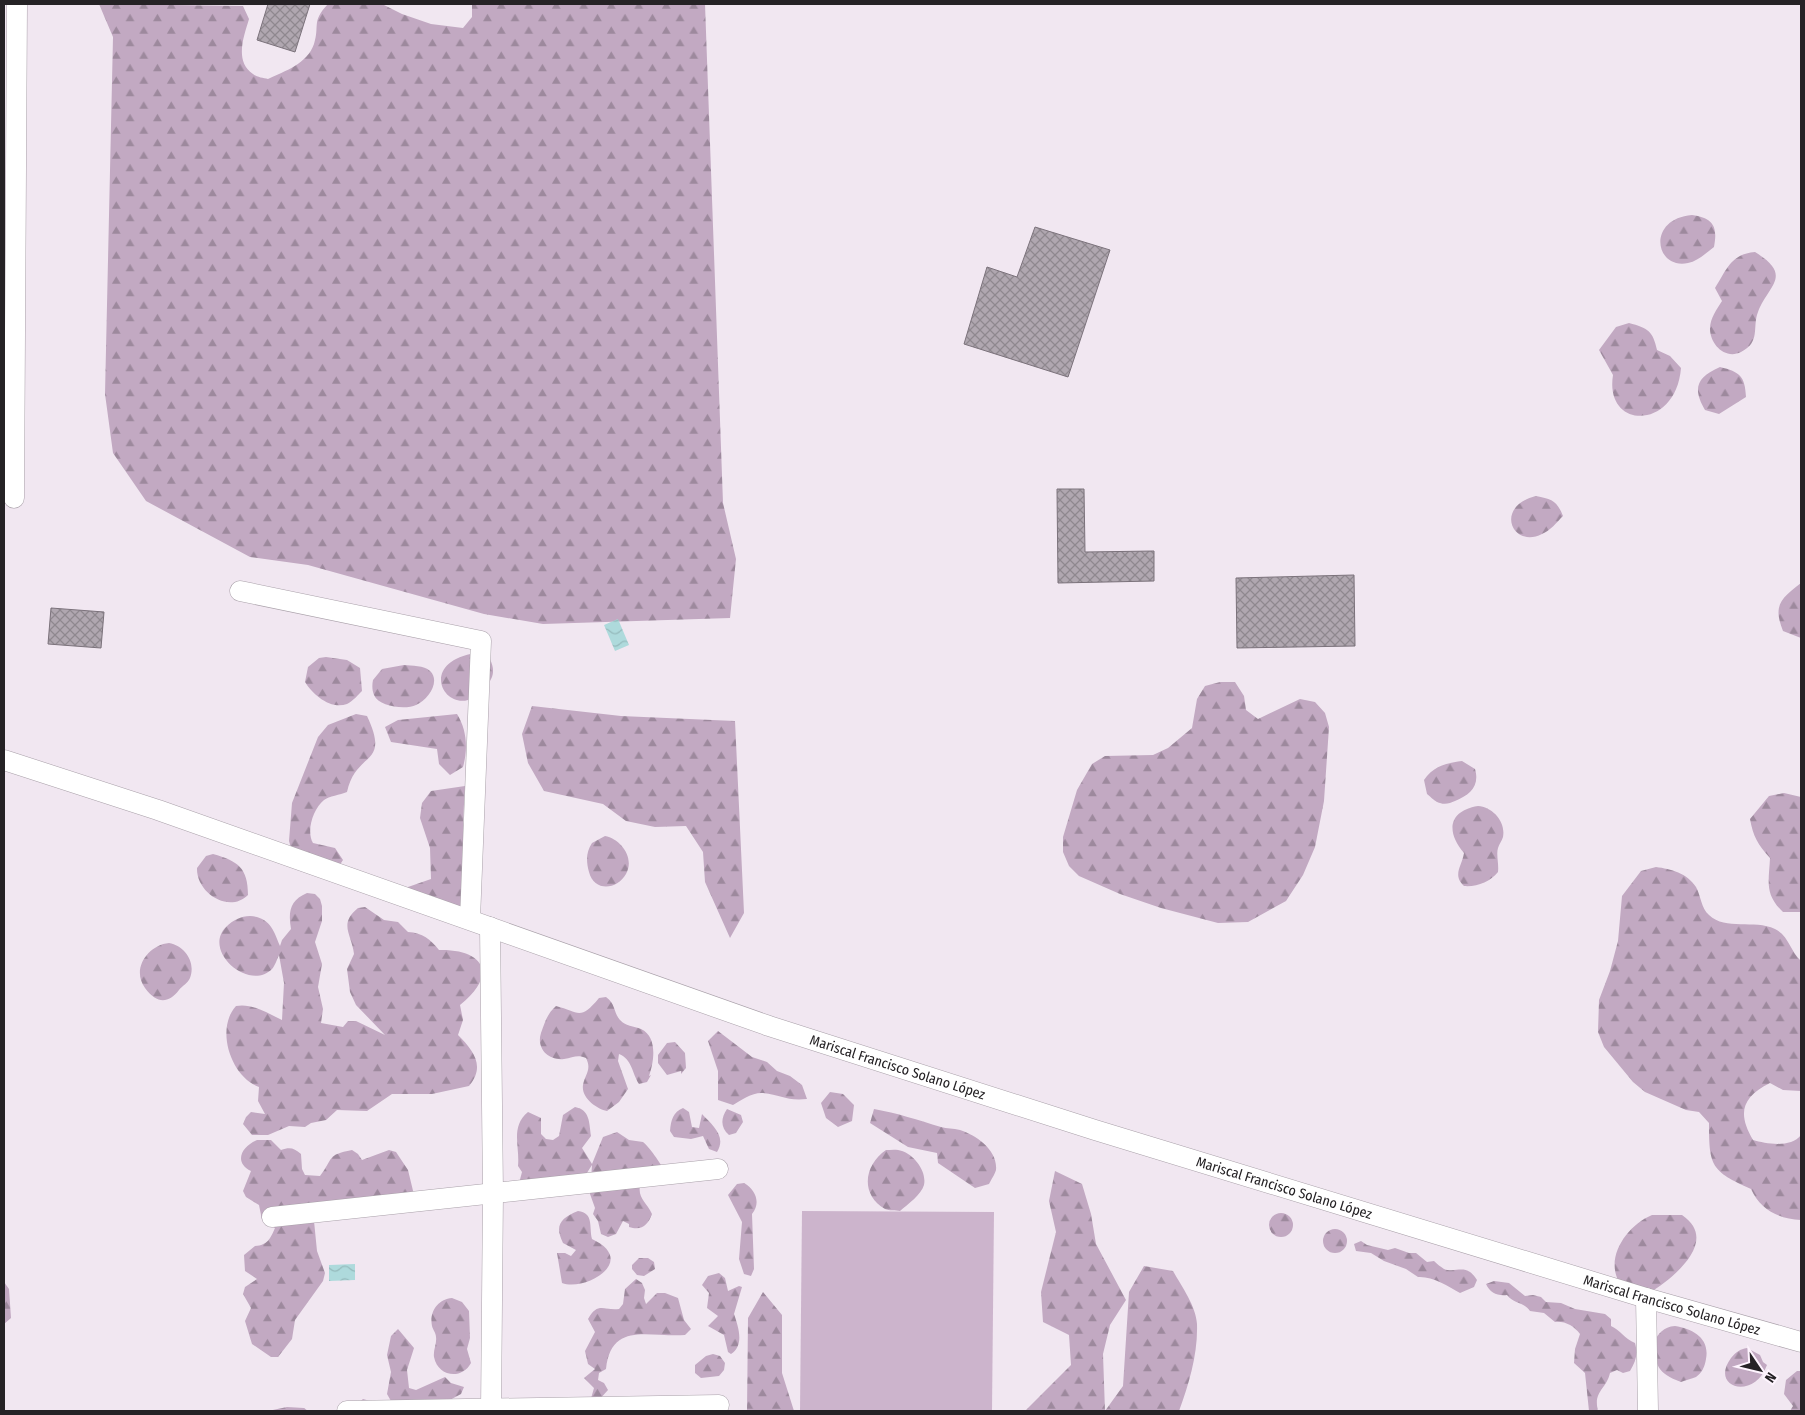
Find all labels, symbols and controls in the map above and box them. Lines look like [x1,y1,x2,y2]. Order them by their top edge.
street label: Mariscal Francisco Solano López [808,1031,988,1103]
street label: Mariscal Francisco Solano López [1194,1153,1375,1223]
street label: Mariscal Francisco Solano López [1582,1271,1763,1339]
north arrow [1735,1345,1785,1395]
text: N [1761,1369,1780,1385]

